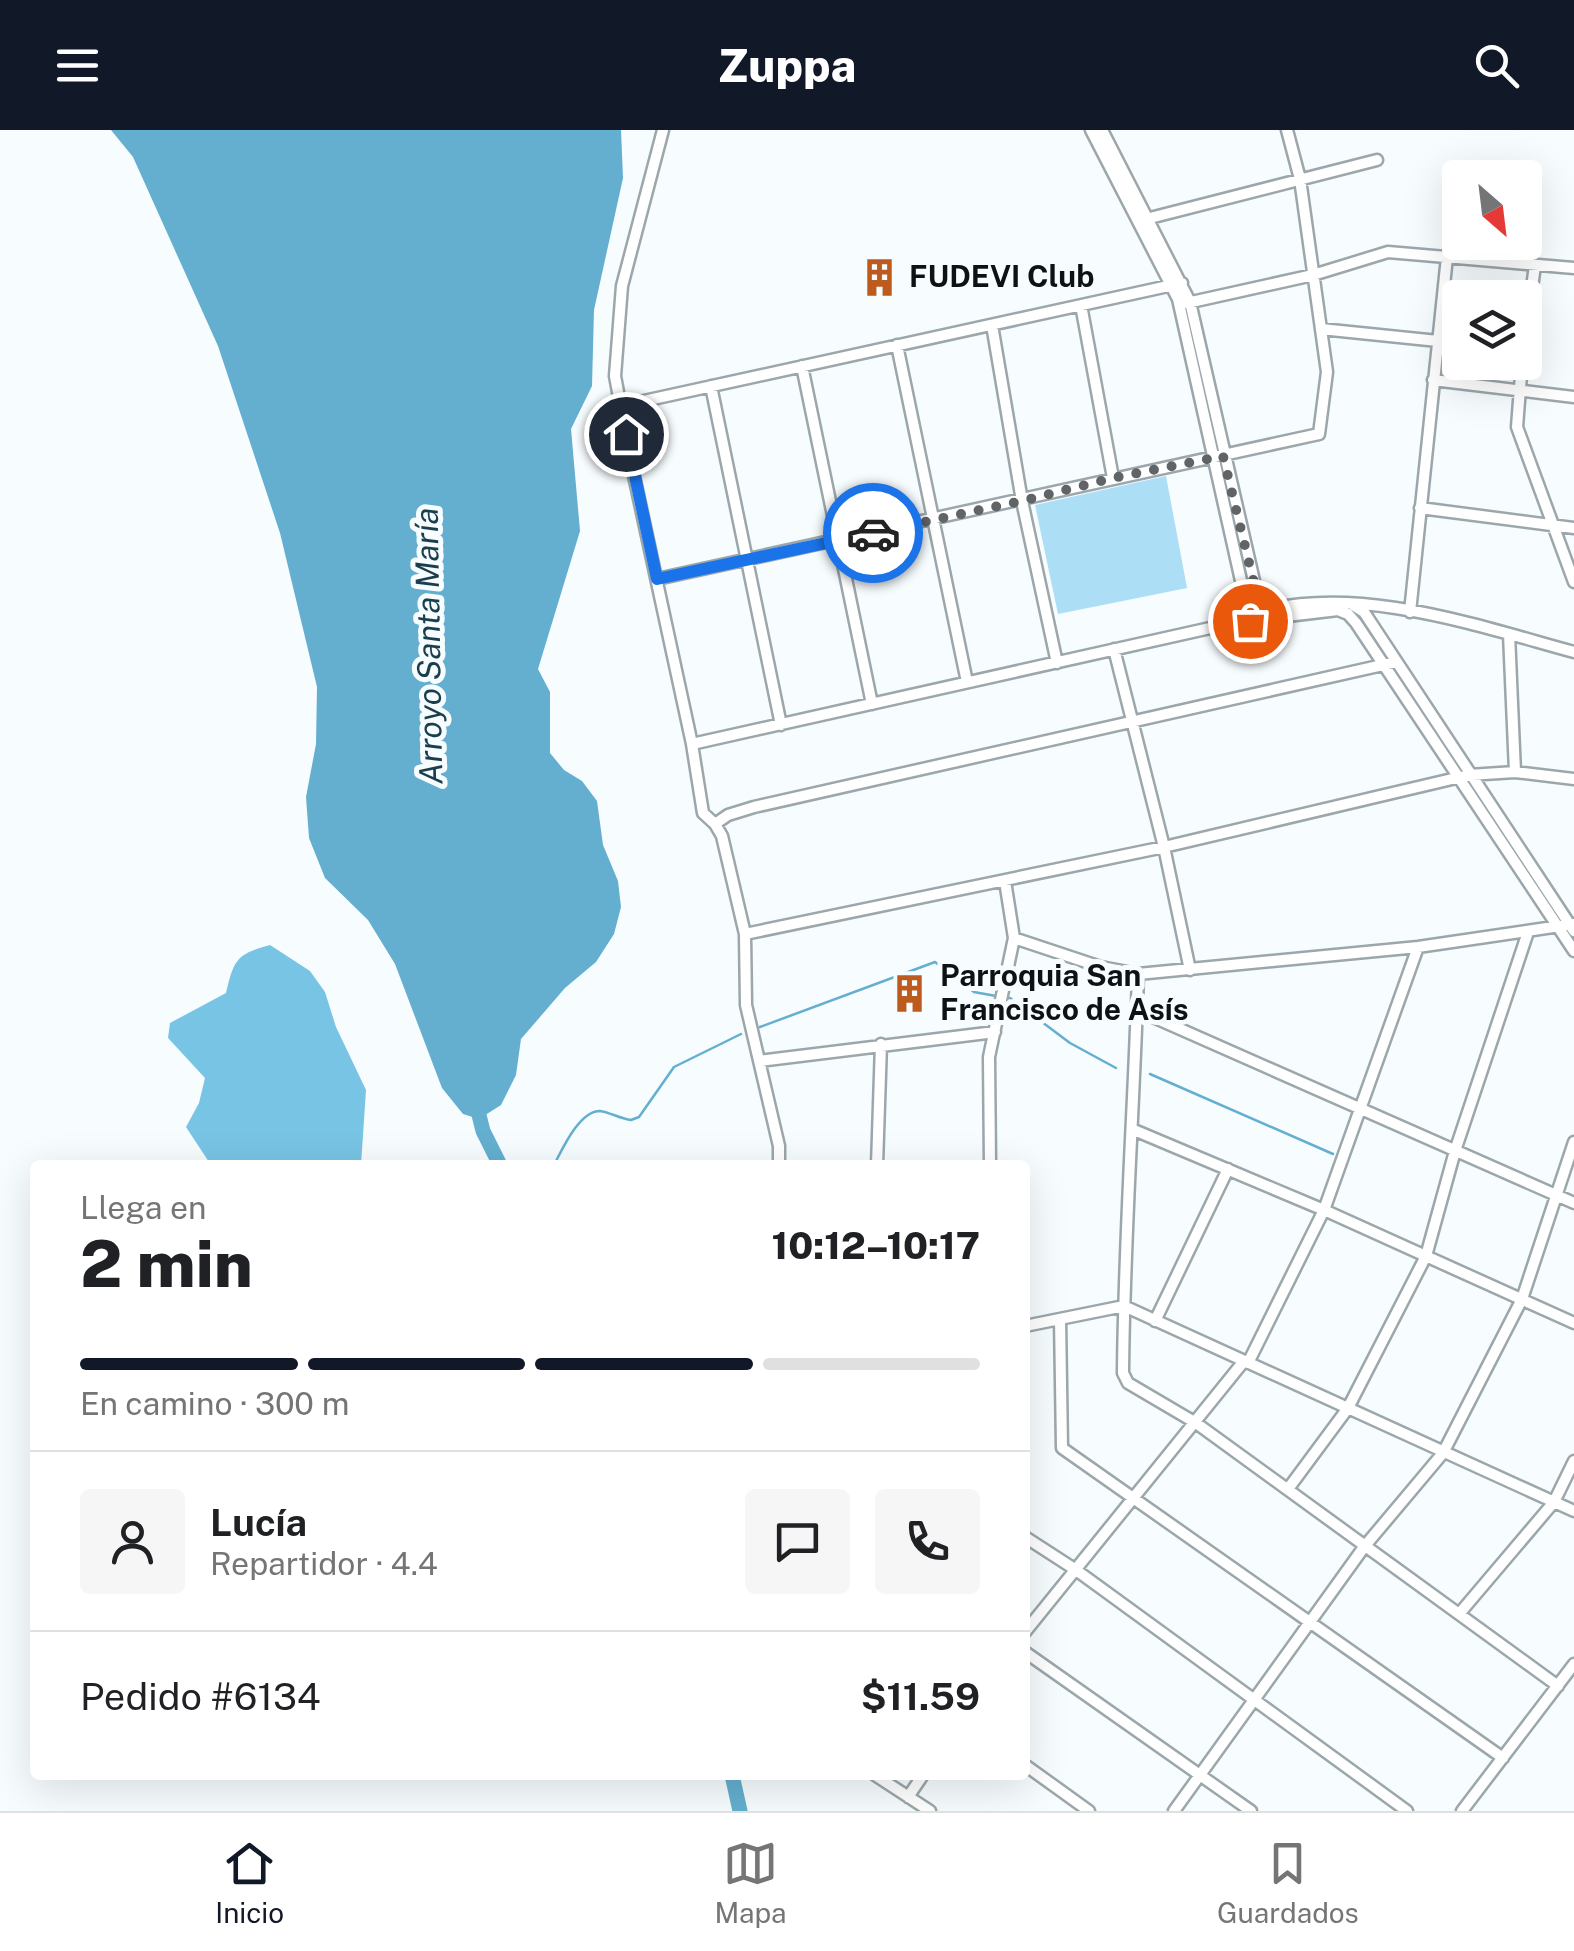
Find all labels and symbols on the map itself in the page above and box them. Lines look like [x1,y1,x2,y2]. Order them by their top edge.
north arrow [1442,160,1542,260]
building icon: FUDEVI Club [858,256,900,298]
place label: FUDEVI Club [909,258,1094,294]
pin [584,392,669,477]
courier [823,483,923,583]
water label: Arroyo Santa María [408,507,449,785]
pin [1208,579,1293,664]
place label: Parroquia San Francisco de Asís [940,957,1189,1027]
building icon: Parroquia San Francisco de Asís [889,972,931,1014]

